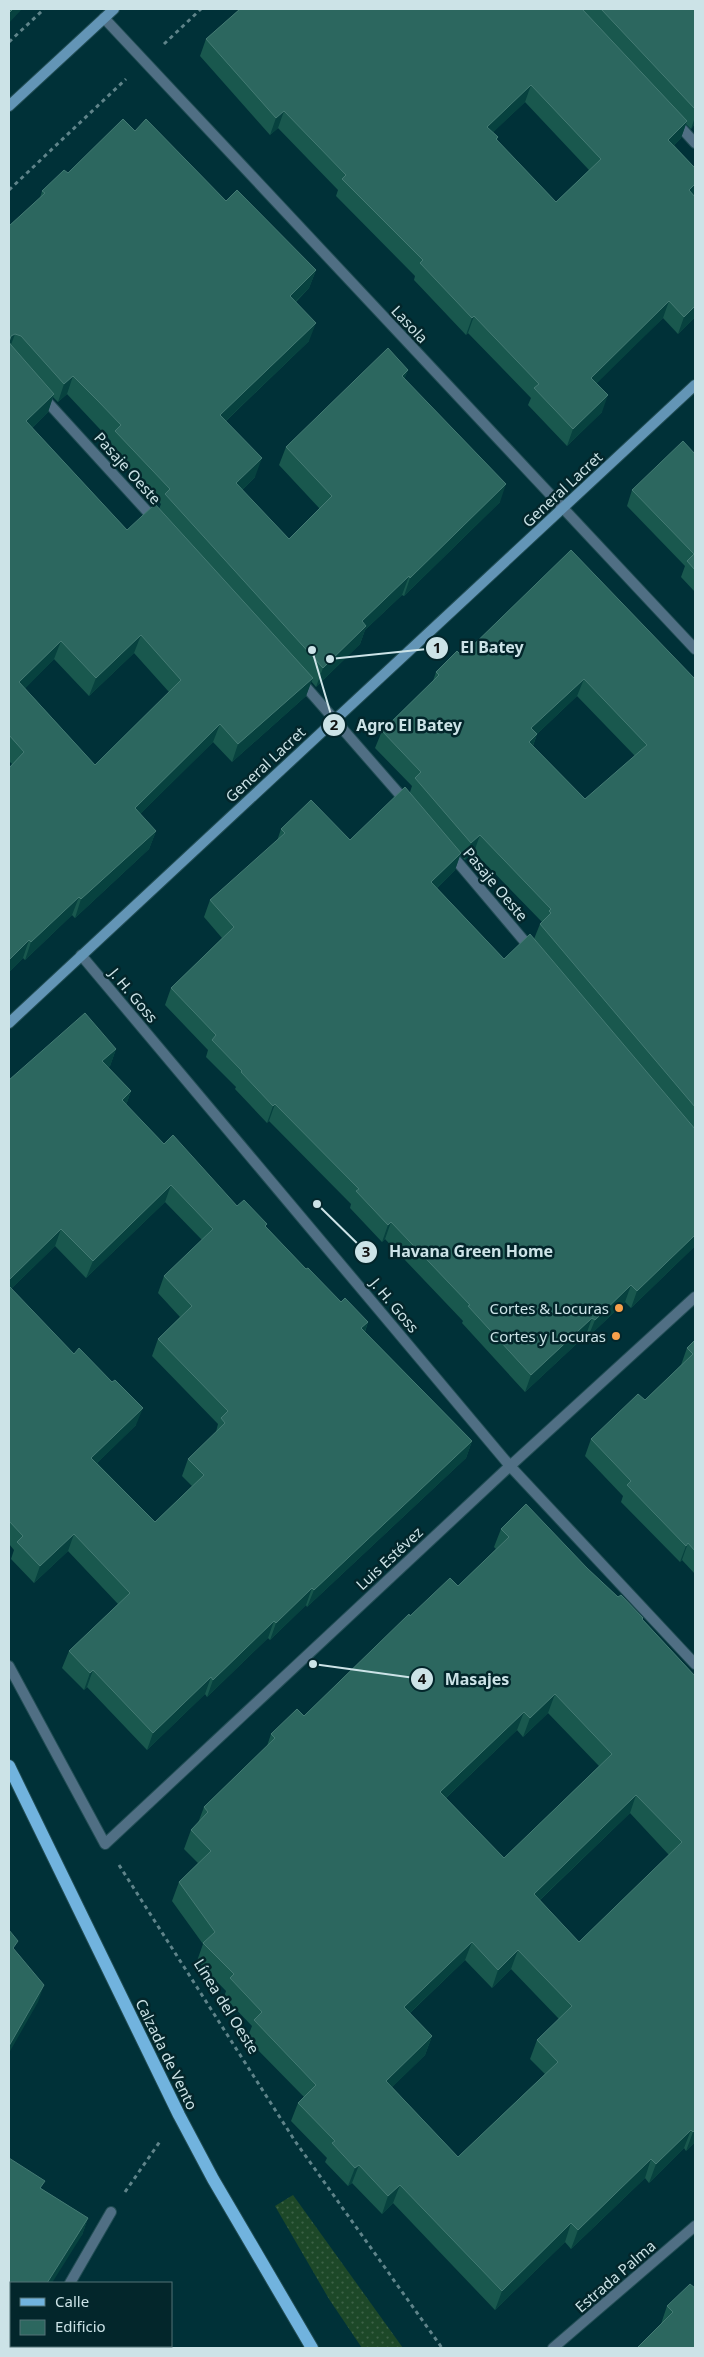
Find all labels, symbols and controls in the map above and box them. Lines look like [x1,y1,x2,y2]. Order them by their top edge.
street label: Lasola [387,301,433,347]
street label: Pasaje Oeste [90,428,166,508]
street label: General Lacret [518,446,607,531]
callout: El Batey [425,632,533,663]
text: El Batey [460,636,525,658]
text: 1 [433,637,441,657]
callout: Agro El Batey [321,709,472,740]
text: 2 [330,714,339,734]
text: Agro El Batey [356,714,463,736]
street label: General Lacret [221,721,310,806]
street label: Pasaje Oeste [459,843,533,925]
street label: J. H. Goss [104,962,163,1026]
callout: Havana Green Home [354,1236,563,1267]
text: Havana Green Home [389,1240,553,1262]
text: 3 [362,1241,370,1261]
street label: J. H. Goss [365,1272,424,1336]
place label: Cortes & Locuras [490,1298,609,1318]
marker: Cortes & Locuras [613,1302,625,1314]
place label: Cortes y Locuras [490,1326,606,1346]
marker: Cortes y Locuras [610,1330,622,1342]
street label: Luis Estévez [351,1522,427,1594]
callout: Masajes [410,1663,520,1694]
text: 4 [418,1668,427,1688]
text: Masajes [445,1668,509,1690]
street label: Línea del Oeste [190,1955,264,2057]
street label: Calzada de Vento [131,1995,203,2113]
street label: Estrada Palma [570,2235,660,2317]
legend [10,2282,172,2347]
text: Calle [55,2291,89,2311]
text: Edificio [55,2316,106,2336]

